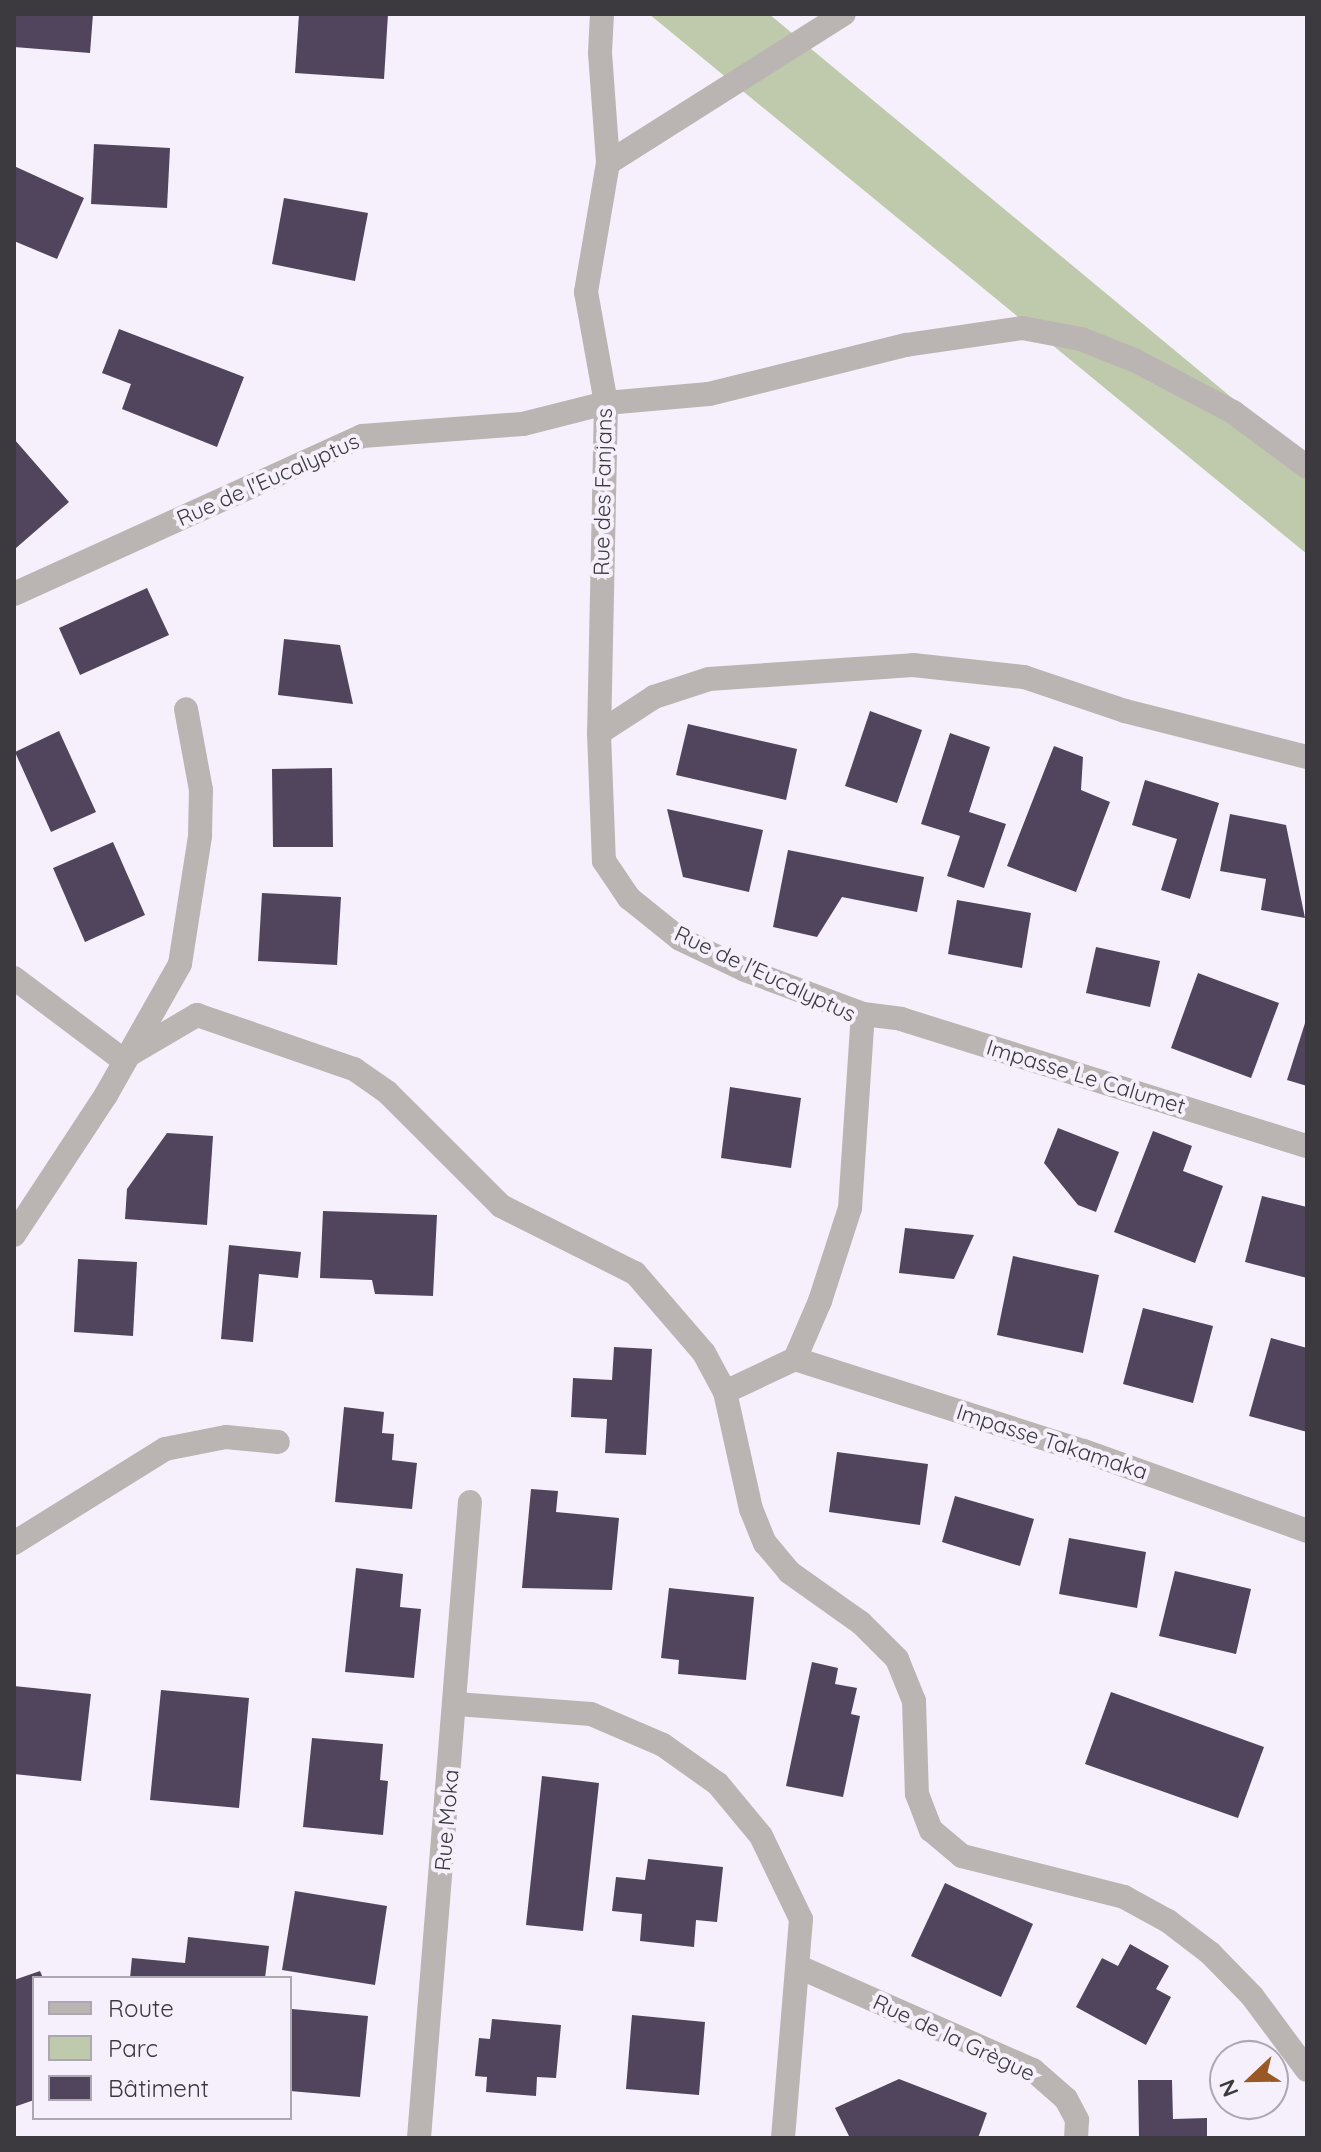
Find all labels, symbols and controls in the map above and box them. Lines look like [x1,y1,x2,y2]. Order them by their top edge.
street label: Rue des Fanjans [588,408,618,576]
street label: Rue de l'Eucalyptus [173,428,363,532]
street label: Rue de l'Eucalyptus [670,920,860,1028]
street label: Impasse Le Calumet [983,1034,1189,1120]
street label: Impasse Takamaka [953,1399,1151,1485]
street label: Rue Moka [429,1768,465,1872]
legend [32,1976,292,2120]
street label: Rue de la Grègue [869,1989,1039,2087]
text: Route [108,1993,174,2023]
text: Parc [108,2033,158,2063]
north arrow [1209,2040,1289,2120]
text: Bâtiment [108,2073,209,2103]
text: N [1213,2076,1245,2101]

